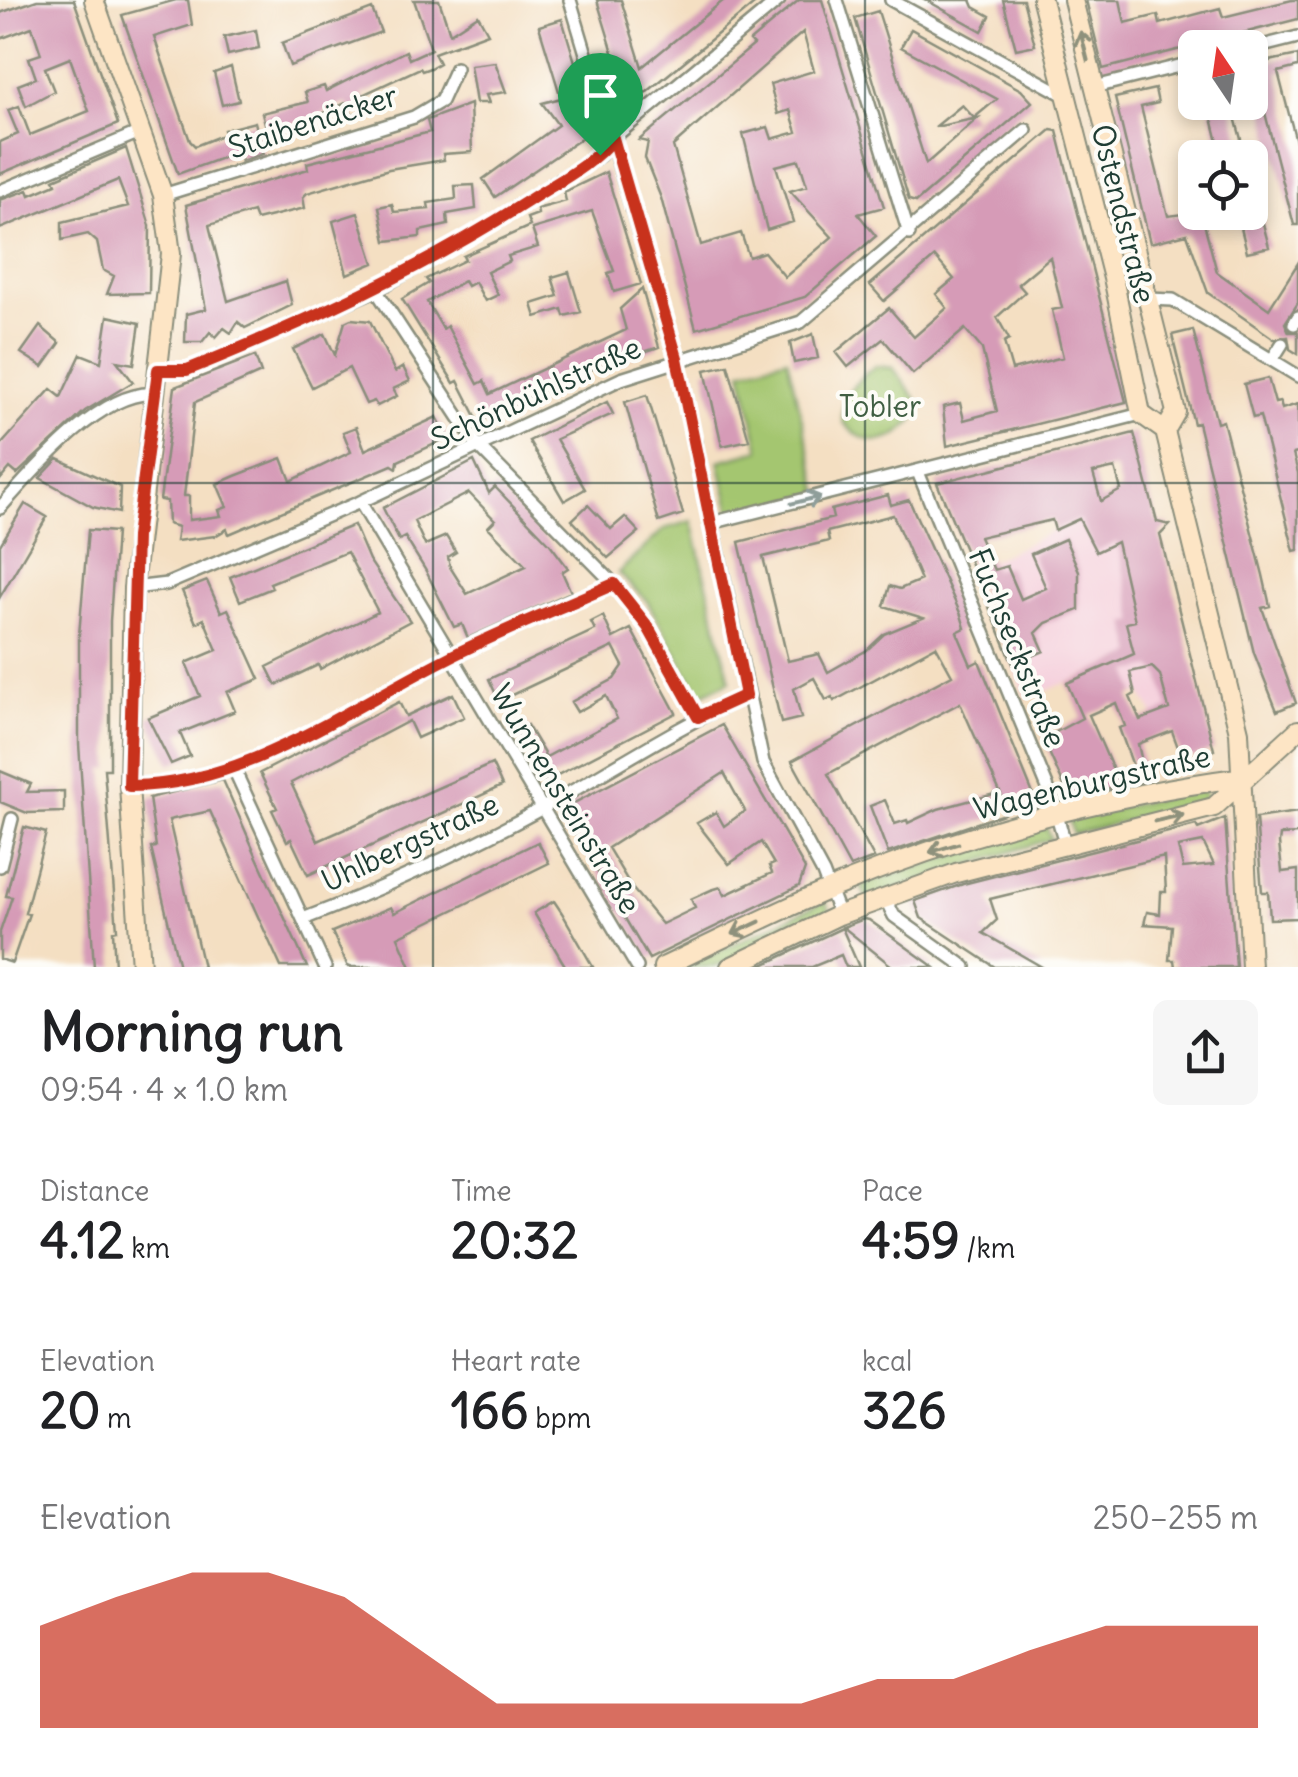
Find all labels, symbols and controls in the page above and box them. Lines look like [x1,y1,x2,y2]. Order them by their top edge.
north arrow [1178,30,1268,120]
map controls [1178,30,1268,230]
one-way arrow [1074,31,1092,63]
pin [558,53,643,156]
icon: arrive [573,68,628,123]
street label: Staibenäcker [223,76,402,166]
street label: Ostendstraße [1083,120,1165,307]
button: locate [1178,140,1268,230]
street label: Schönbühlstraße [425,328,646,458]
park label: Tobler [839,387,921,425]
one-way arrow [789,490,821,508]
street label: Fuchseckstraße [961,542,1075,753]
street label: Wunnensteinstraße [482,677,649,920]
street label: Wagenburgstraße [970,736,1214,828]
street label: Uhlbergstraße [315,785,504,900]
one-way arrow [1152,808,1184,826]
one-way arrow [929,840,960,858]
one-way arrow [732,920,762,939]
text: Morning run [40,997,344,1066]
button: share [1153,1000,1258,1105]
text: 09:54 · 4 × 1.0 km [40,1069,288,1110]
text: Distance [40,1173,149,1209]
text: Time [451,1173,512,1209]
text: Pace [862,1173,923,1209]
text: 4.12 [40,1209,125,1272]
text: 20:32 [451,1209,578,1272]
text: 4:59 [862,1209,960,1272]
text: km [125,1230,170,1266]
text: /km [960,1230,1015,1266]
text: Elevation [40,1343,155,1379]
text: Heart rate [451,1343,581,1379]
text: kcal [862,1343,912,1379]
text: 20 [40,1379,100,1442]
text: 166 [451,1379,529,1442]
text: 326 [862,1379,947,1442]
text: m [100,1400,132,1436]
text: bpm [529,1400,591,1436]
text: Elevation [40,1497,171,1538]
text: 250–255 m [1093,1497,1258,1538]

